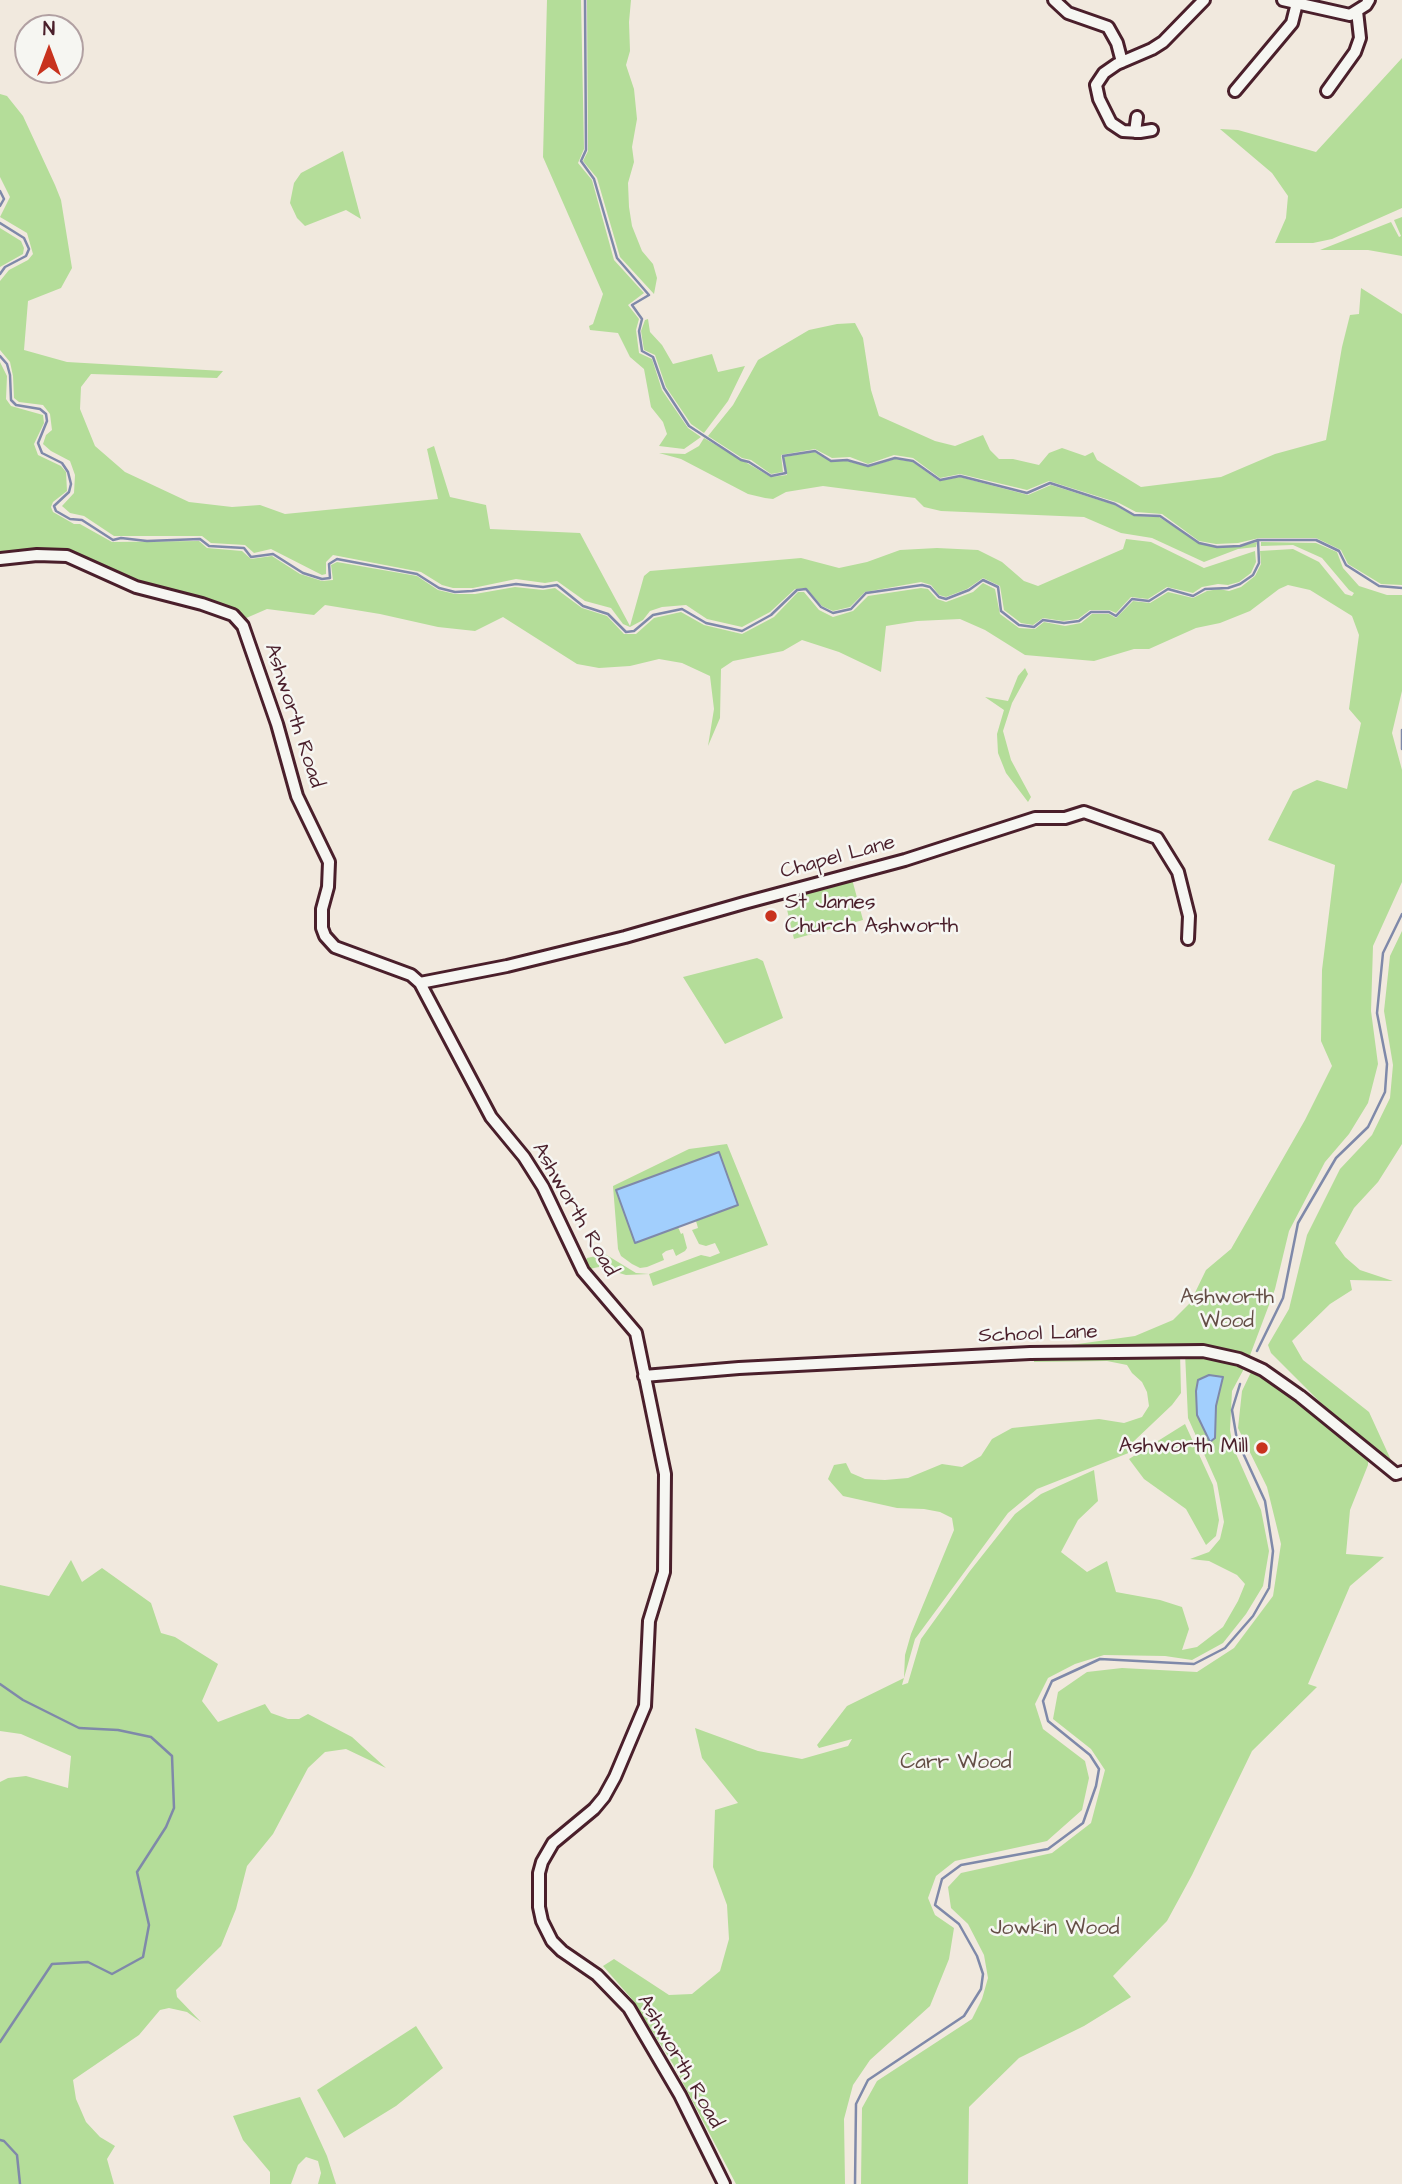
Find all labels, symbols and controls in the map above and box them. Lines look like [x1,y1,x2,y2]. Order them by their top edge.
north arrow [14,14,84,84]
text: N [43,16,55,43]
street label: Ashworth Road [258,641,328,791]
street label: Chapel Lane [778,831,898,885]
place label: St James Church Ashworth [785,891,958,941]
marker: St James Church Ashworth [763,908,779,924]
street label: Ashworth Road [526,1139,622,1281]
park label: Ashworth Wood [1180,1286,1274,1336]
street label: School Lane [978,1320,1098,1350]
place label: Ashworth Mill [1119,1435,1248,1461]
marker: Ashworth Mill [1254,1440,1270,1456]
park label: Carr Wood [900,1751,1012,1777]
park label: Jowkin Wood [990,1917,1120,1943]
street label: Ashworth Road [631,1991,727,2133]

